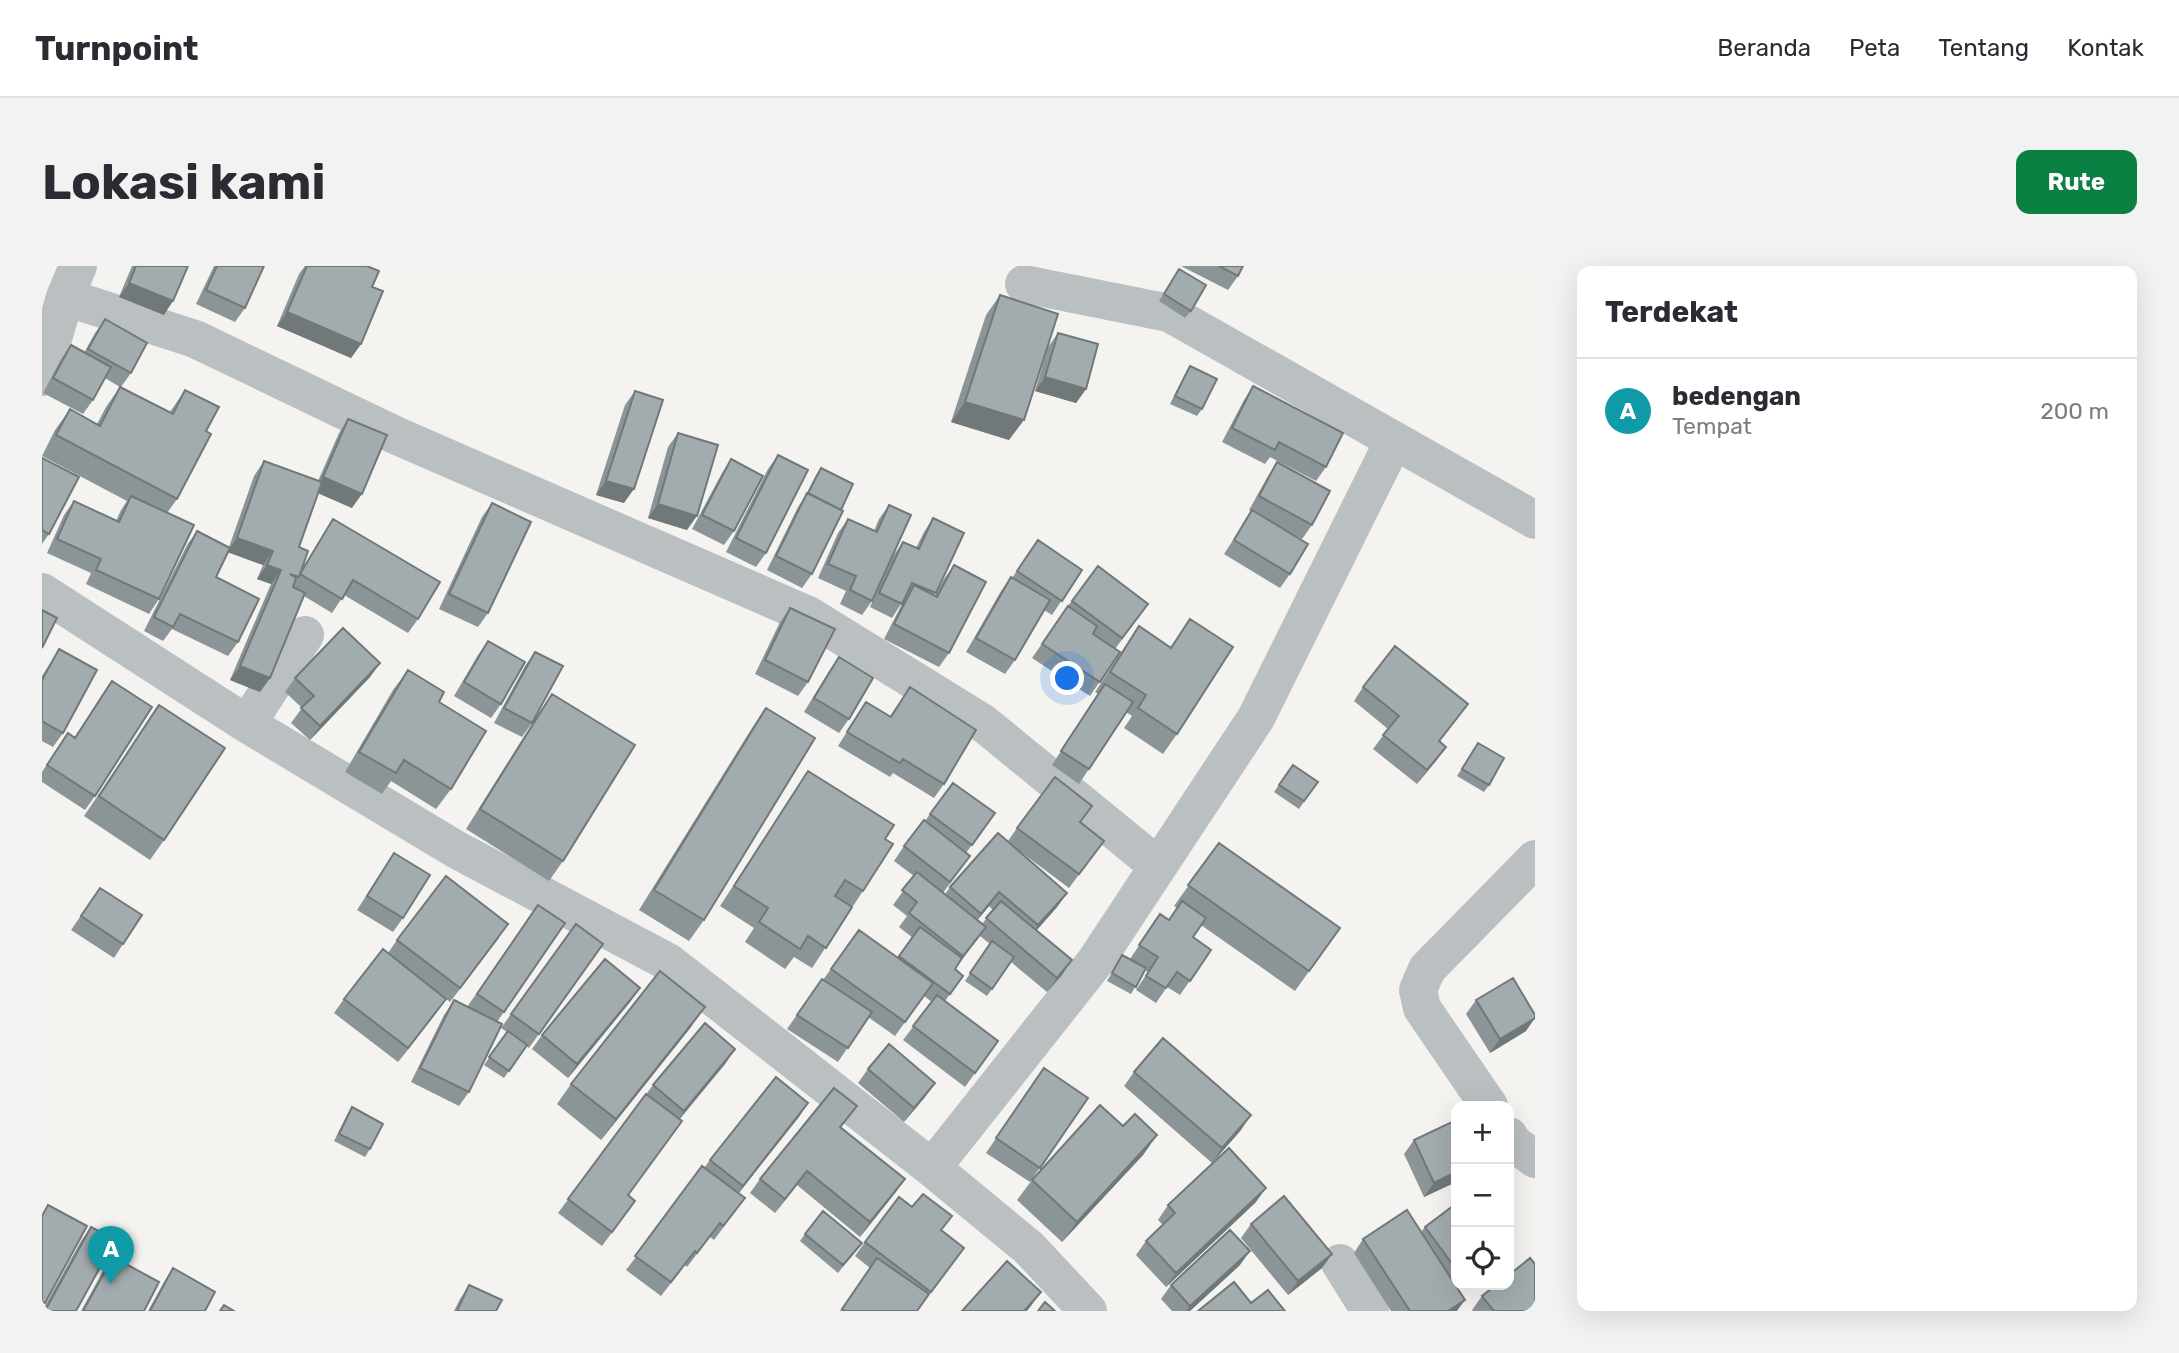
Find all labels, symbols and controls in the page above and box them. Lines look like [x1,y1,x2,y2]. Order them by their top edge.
text: Turnpoint [35,29,198,68]
text: Beranda [1717,34,1811,62]
text: Peta [1849,34,1900,62]
text: Tentang [1938,34,2029,62]
text: Kontak [2067,34,2144,62]
button: Rute [2016,150,2137,214]
text: Lokasi kami [42,153,326,211]
text: Terdekat [1605,294,1738,330]
text: bedengan [1672,381,1801,412]
text: A [1620,397,1636,425]
text: 200 m [2040,397,2109,425]
text: Tempat [1672,412,1752,440]
your location [1050,661,1084,695]
map controls [1451,1101,1514,1290]
button: + [1451,1101,1514,1164]
button: − [1451,1164,1514,1227]
pin: A [88,1226,134,1284]
button: locate [1451,1227,1514,1290]

